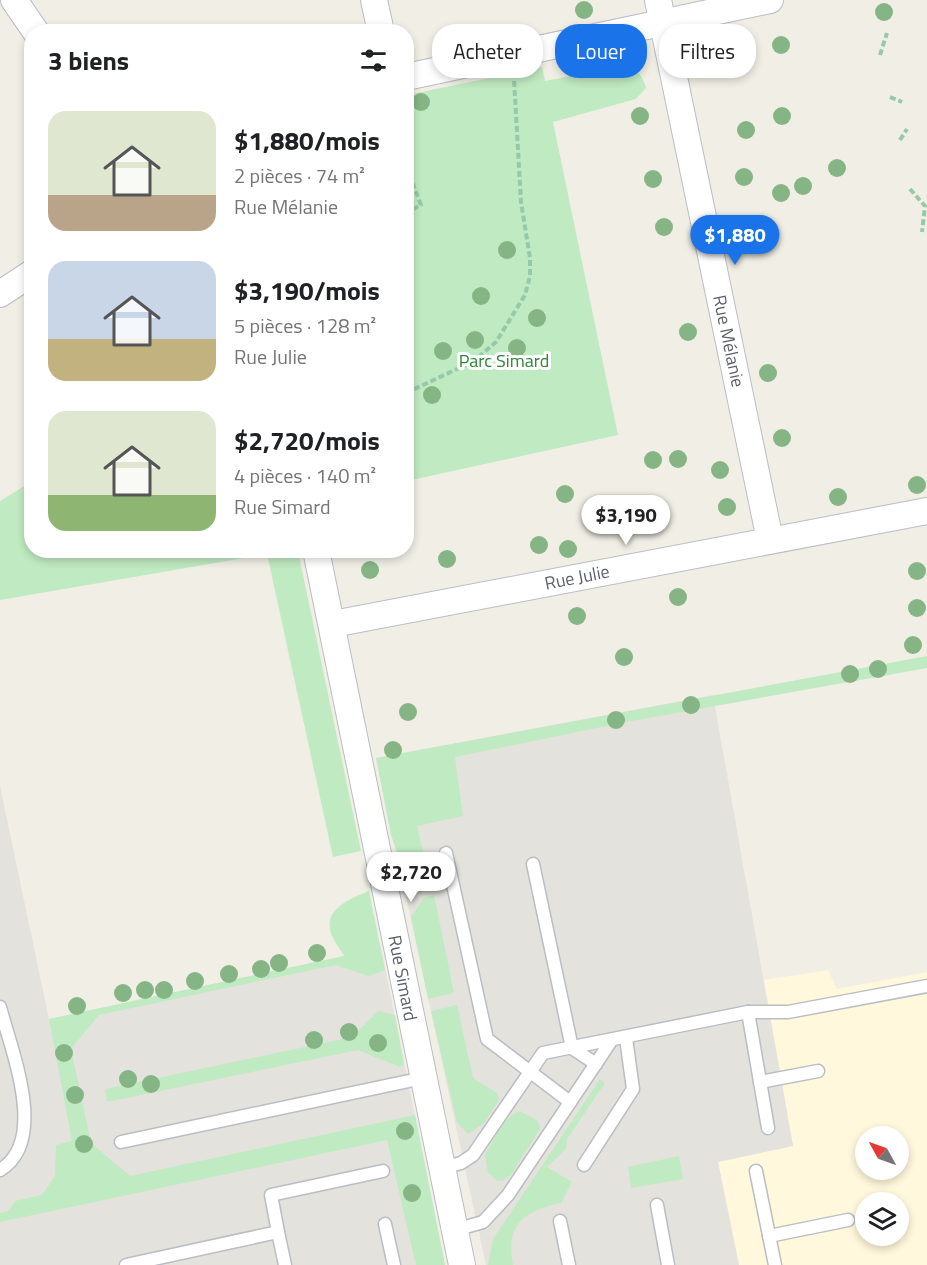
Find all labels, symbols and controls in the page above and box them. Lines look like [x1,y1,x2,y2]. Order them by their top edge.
chip: Acheter [432,24,543,78]
chip: Louer [555,24,647,78]
chip: Filtres [659,24,756,78]
text: 3 biens [48,41,129,80]
icon: filters [357,44,390,77]
text: $1,880/mois [234,121,380,160]
icon: home [96,135,168,207]
text: 2 pièces · 74 m² [234,160,365,191]
text: Rue Mélanie [234,191,338,222]
pin: $1,880 [686,215,784,266]
text: $1,880 [704,219,766,250]
text: $3,190/mois [234,271,380,310]
icon: home [96,285,168,357]
street label: Rue Mélanie [706,292,752,390]
text: 5 pièces · 128 m² [234,310,376,341]
text: Rue Julie [234,341,307,372]
park label: Parc Simard [459,347,549,374]
text: $2,720/mois [234,421,380,460]
icon: home [96,435,168,507]
text: 4 pièces · 140 m² [234,460,376,491]
text: Rue Simard [234,491,331,522]
pin: $3,190 [577,495,675,546]
text: $3,190 [595,499,657,530]
street label: Rue Julie [542,557,612,597]
pin: $2,720 [362,852,460,903]
text: $2,720 [380,856,442,887]
street label: Rue Simard [381,933,425,1023]
north arrow [855,1126,909,1180]
map controls [855,1126,909,1246]
button: layers [855,1192,909,1246]

